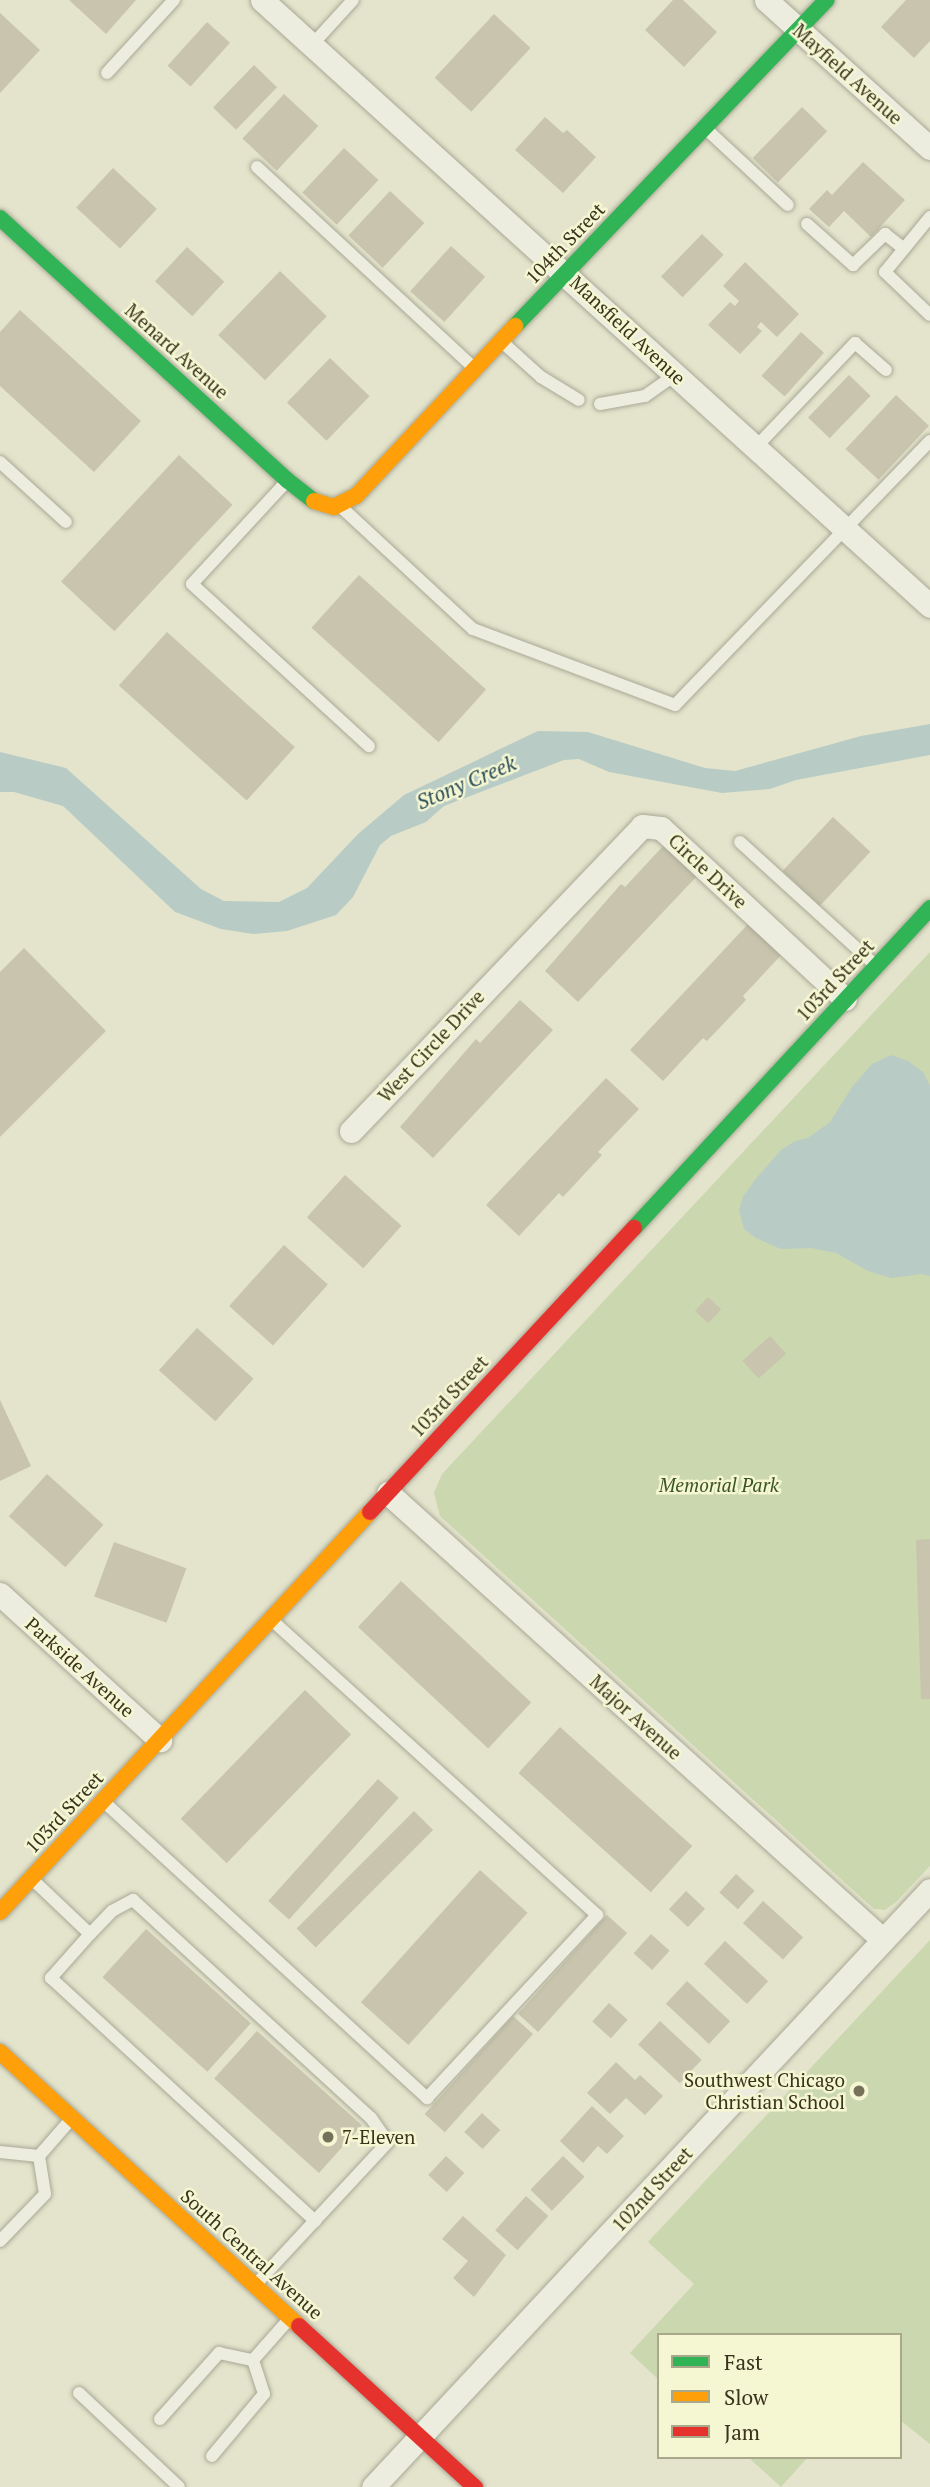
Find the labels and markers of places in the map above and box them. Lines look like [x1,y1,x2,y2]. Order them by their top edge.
place label: Southwest Chicago Christian School [684,2069,845,2113]
marker: Southwest Chicago Christian School [851,2083,867,2099]
place label: 7-Eleven [342,2126,415,2148]
marker: 7-Eleven [320,2129,336,2145]

